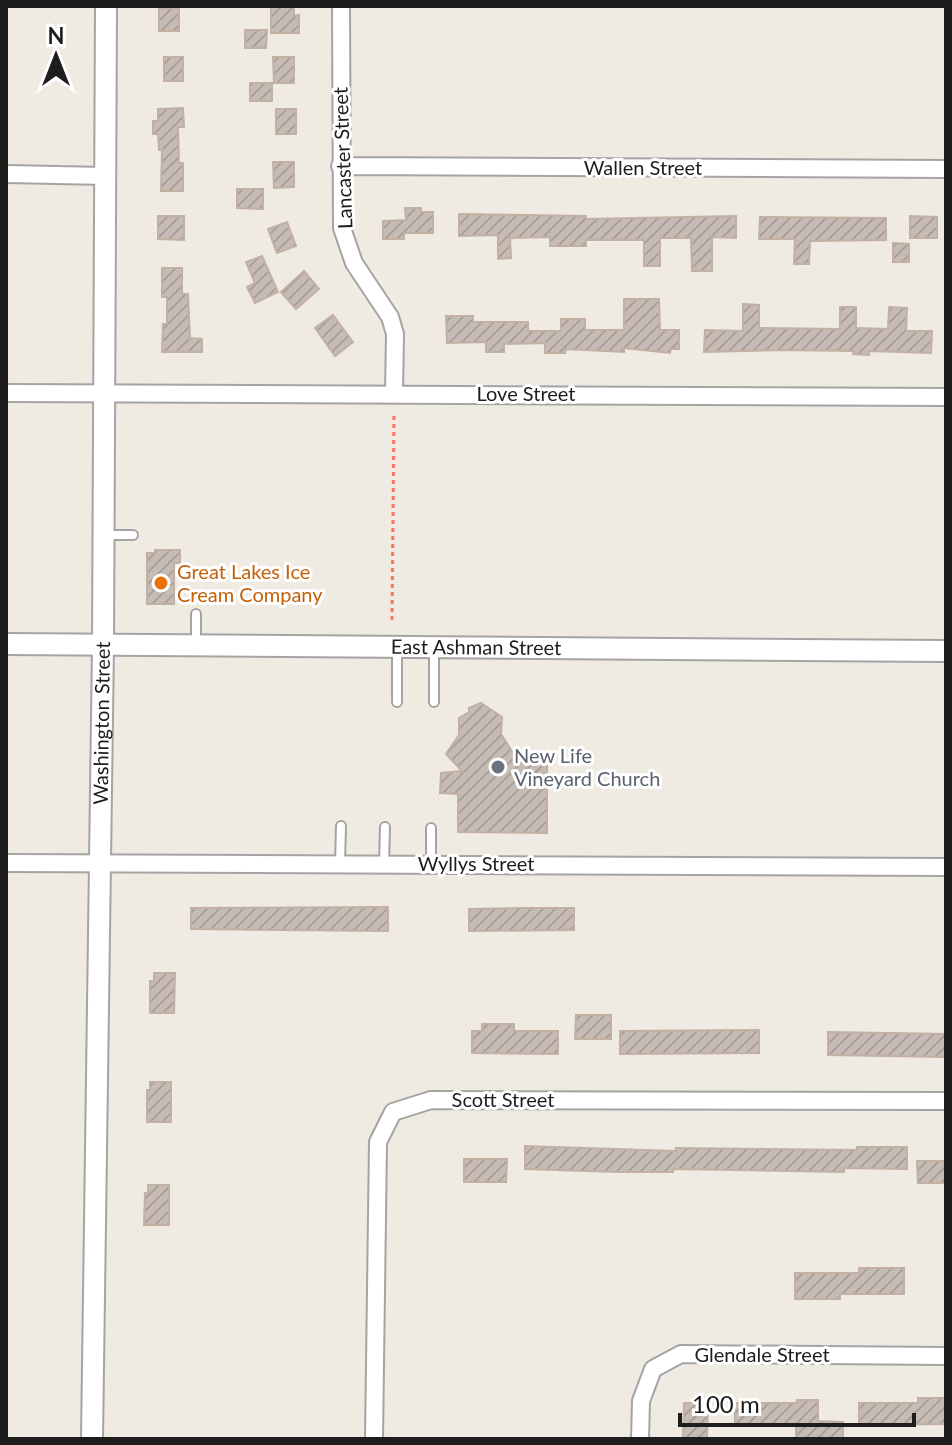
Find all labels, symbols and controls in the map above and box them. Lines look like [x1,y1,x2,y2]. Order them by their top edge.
north arrow [16,16,96,96]
text: N [48,22,64,49]
street label: Lancaster Street [328,87,356,229]
street label: Wallen Street [584,155,702,179]
street label: Love Street [477,381,575,405]
place label: Great Lakes Ice Cream Company [177,559,323,606]
marker: Great Lakes Ice Cream Company [152,574,170,592]
street label: East Ashman Street [391,634,561,659]
street label: Washington Street [88,641,114,805]
place label: New Life Vineyard Church [514,743,660,790]
marker: New Life Vineyard Church [489,758,507,776]
street label: Wyllys Street [418,851,534,875]
street label: Scott Street [452,1087,554,1111]
street label: Glendale Street [694,1342,830,1366]
scale bar [680,1377,914,1427]
text: 100 m [692,1389,760,1418]

